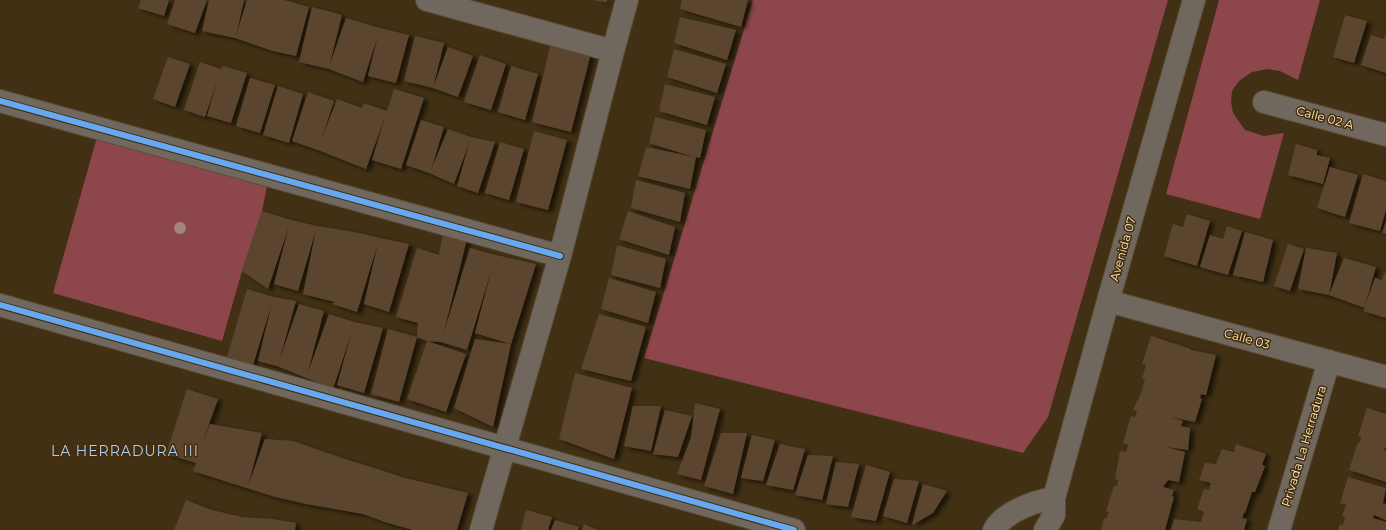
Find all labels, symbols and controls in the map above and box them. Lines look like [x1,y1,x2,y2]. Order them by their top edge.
street label: Calle 02 A [1295,103,1356,132]
street label: Avenida 07 [1106,215,1139,283]
street label: Calle 03 [1223,325,1272,352]
street label: Privada La Herradura [1278,383,1329,508]
district label: LA HERRADURA III [51,442,199,460]

